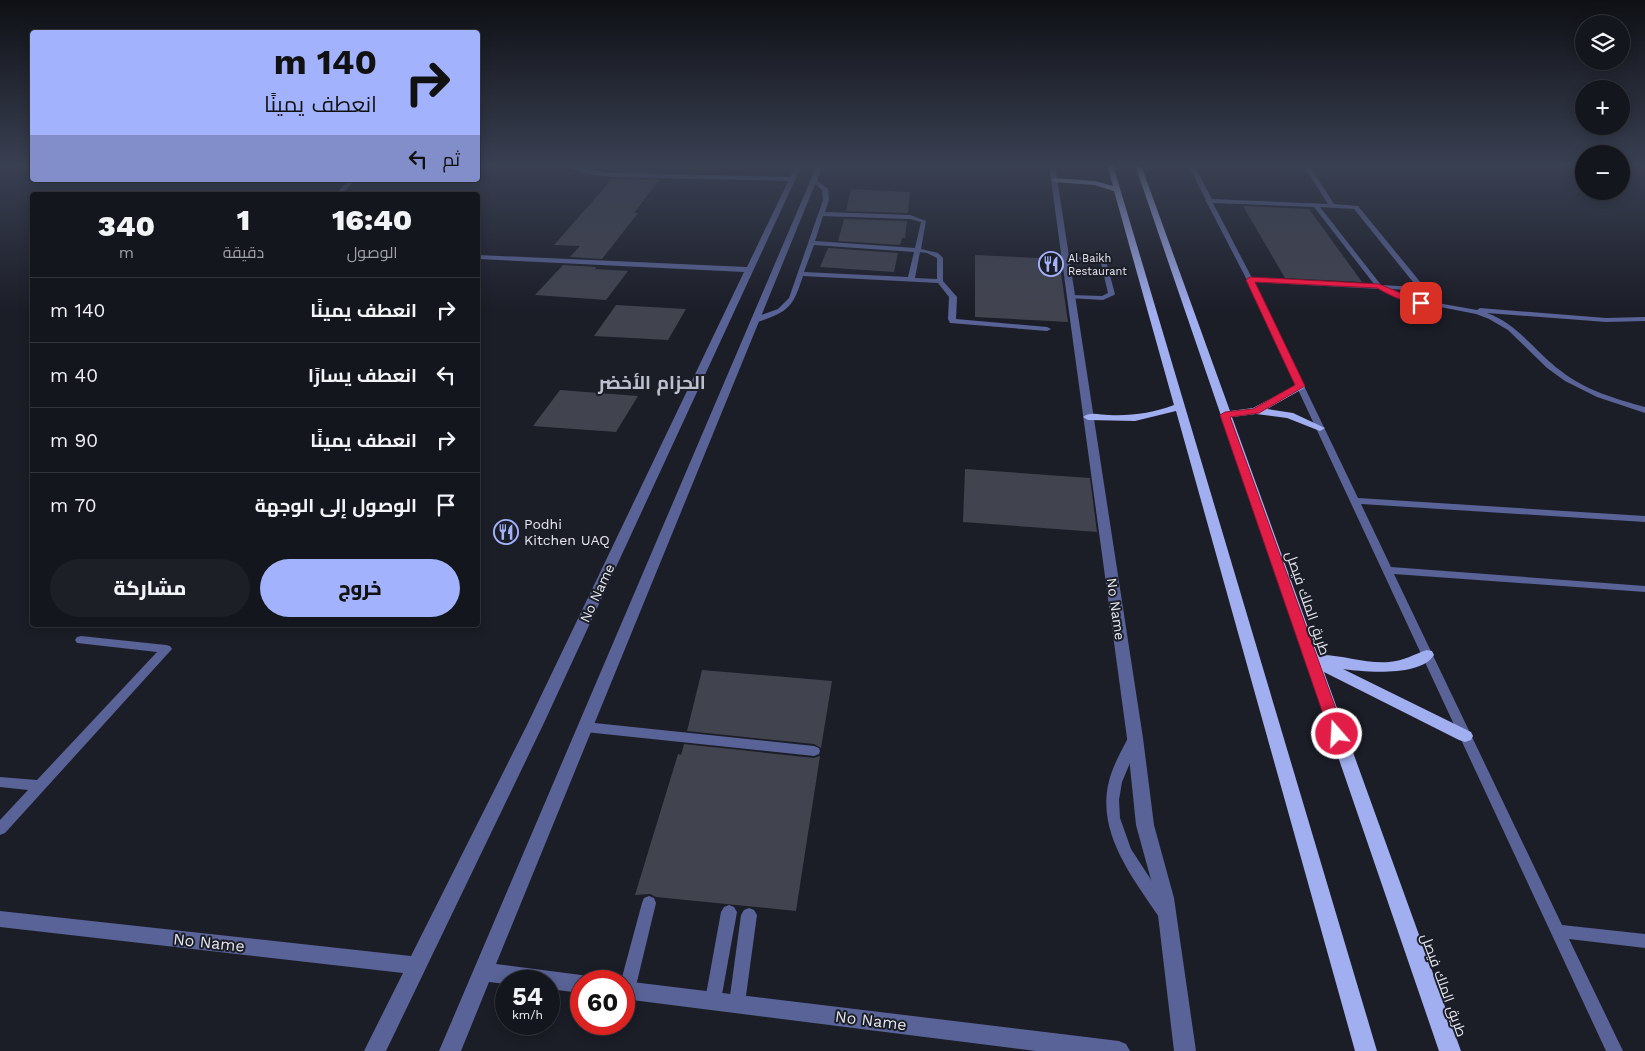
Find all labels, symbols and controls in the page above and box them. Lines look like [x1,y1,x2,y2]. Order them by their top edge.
map controls [1575,15,1630,200]
button: layers [1575,15,1630,70]
text: 140 m [274,41,377,83]
icon: right [395,50,460,115]
button: + [1575,80,1630,135]
text: انعطف يمينًا [264,92,377,117]
icon: left [404,145,432,173]
button: − [1575,145,1630,200]
text: ثم [442,148,460,171]
text: 1 [237,202,250,237]
text: 16:40 [332,202,412,237]
text: 340 [98,208,155,243]
text: m [119,243,134,262]
text: دقيقة [223,243,264,262]
text: الوصول [347,243,398,262]
restaurant icon: Al Baikh Restaurant [1038,251,1064,277]
place label: Al Baikh Restaurant [1068,252,1127,278]
pin [1400,282,1442,324]
icon: arrive [1407,289,1435,317]
icon: right [432,296,460,324]
text: 140 m [50,299,105,322]
text: انعطف يمينًا [310,299,417,322]
icon: left [432,361,460,389]
text: 40 m [50,364,98,387]
text: انعطف يسارًا [308,364,417,387]
district label: الحزام الأخضر [597,371,706,396]
icon: right [432,426,460,454]
text: 90 m [50,429,98,452]
text: انعطف يمينًا [310,429,417,452]
icon: arrive [432,491,460,519]
text: 70 m [50,494,97,517]
text: الوصول إلى الوجهة [255,494,417,517]
place label: Podhi Kitchen UAQ [524,516,610,548]
restaurant icon: Podhi Kitchen UAQ [493,519,519,545]
street label: طريق الملك فيصل [1282,549,1333,657]
button: مشاركة [50,559,250,617]
button: خروج [260,559,460,617]
street label: No Name [576,561,618,625]
street label: No Name [1104,577,1128,641]
position arrow [1310,707,1362,759]
street label: No Name [172,929,246,956]
street label: طريق الملك فيصل [1417,931,1470,1039]
speed limit sign: 60 [570,970,635,1035]
text: 54 [512,982,543,1011]
street label: No Name [834,1007,908,1034]
text: km/h [512,1008,543,1022]

